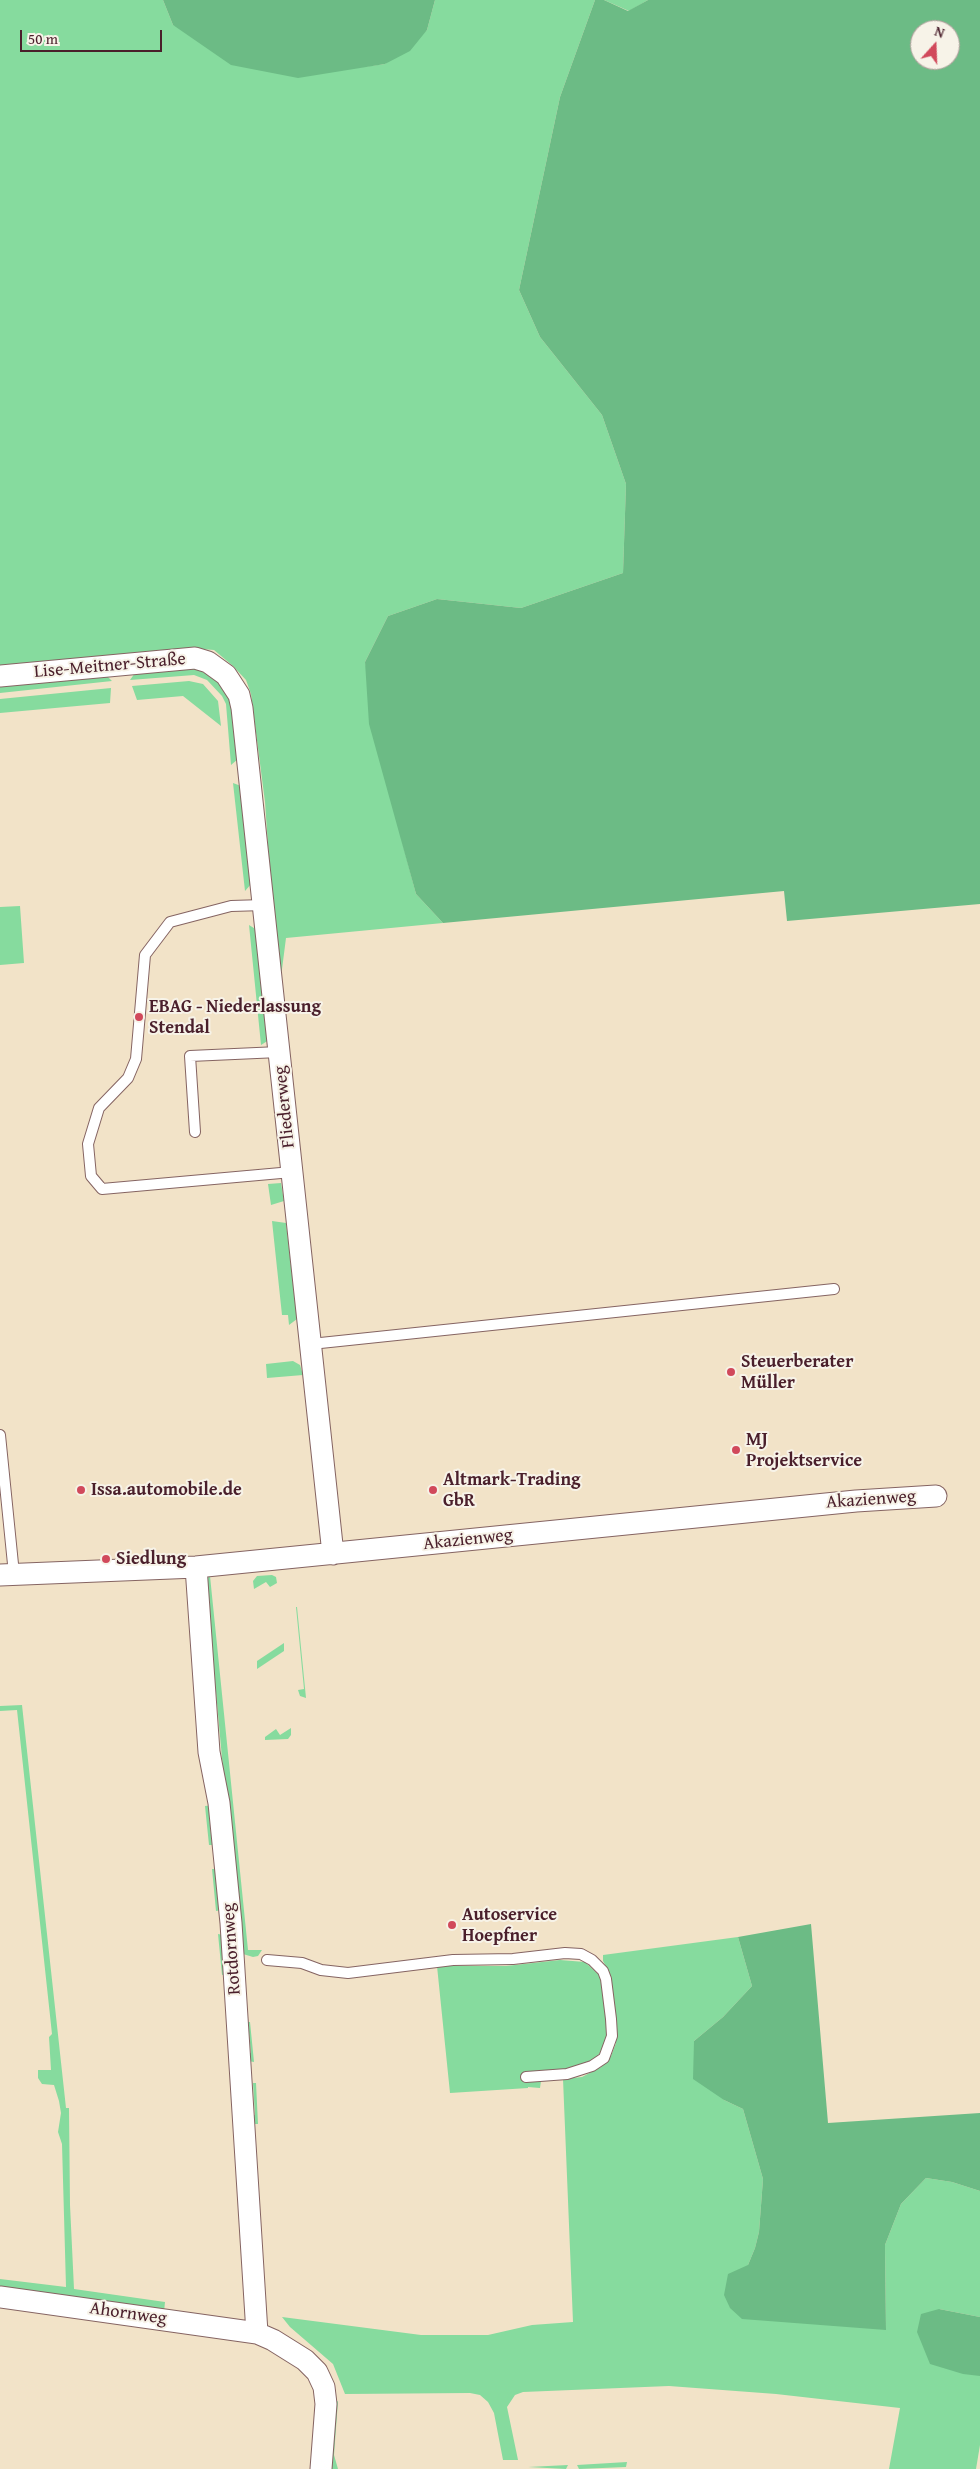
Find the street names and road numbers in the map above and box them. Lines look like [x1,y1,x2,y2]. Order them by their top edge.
street label: Lise-Meitner-Straße [33,649,187,683]
street label: Fliederweg [270,1065,300,1149]
street label: Akazienweg [825,1486,917,1514]
street label: Akazienweg [422,1525,514,1555]
street label: Rotdornweg [218,1902,246,1996]
street label: Ahornweg [88,2298,168,2330]

